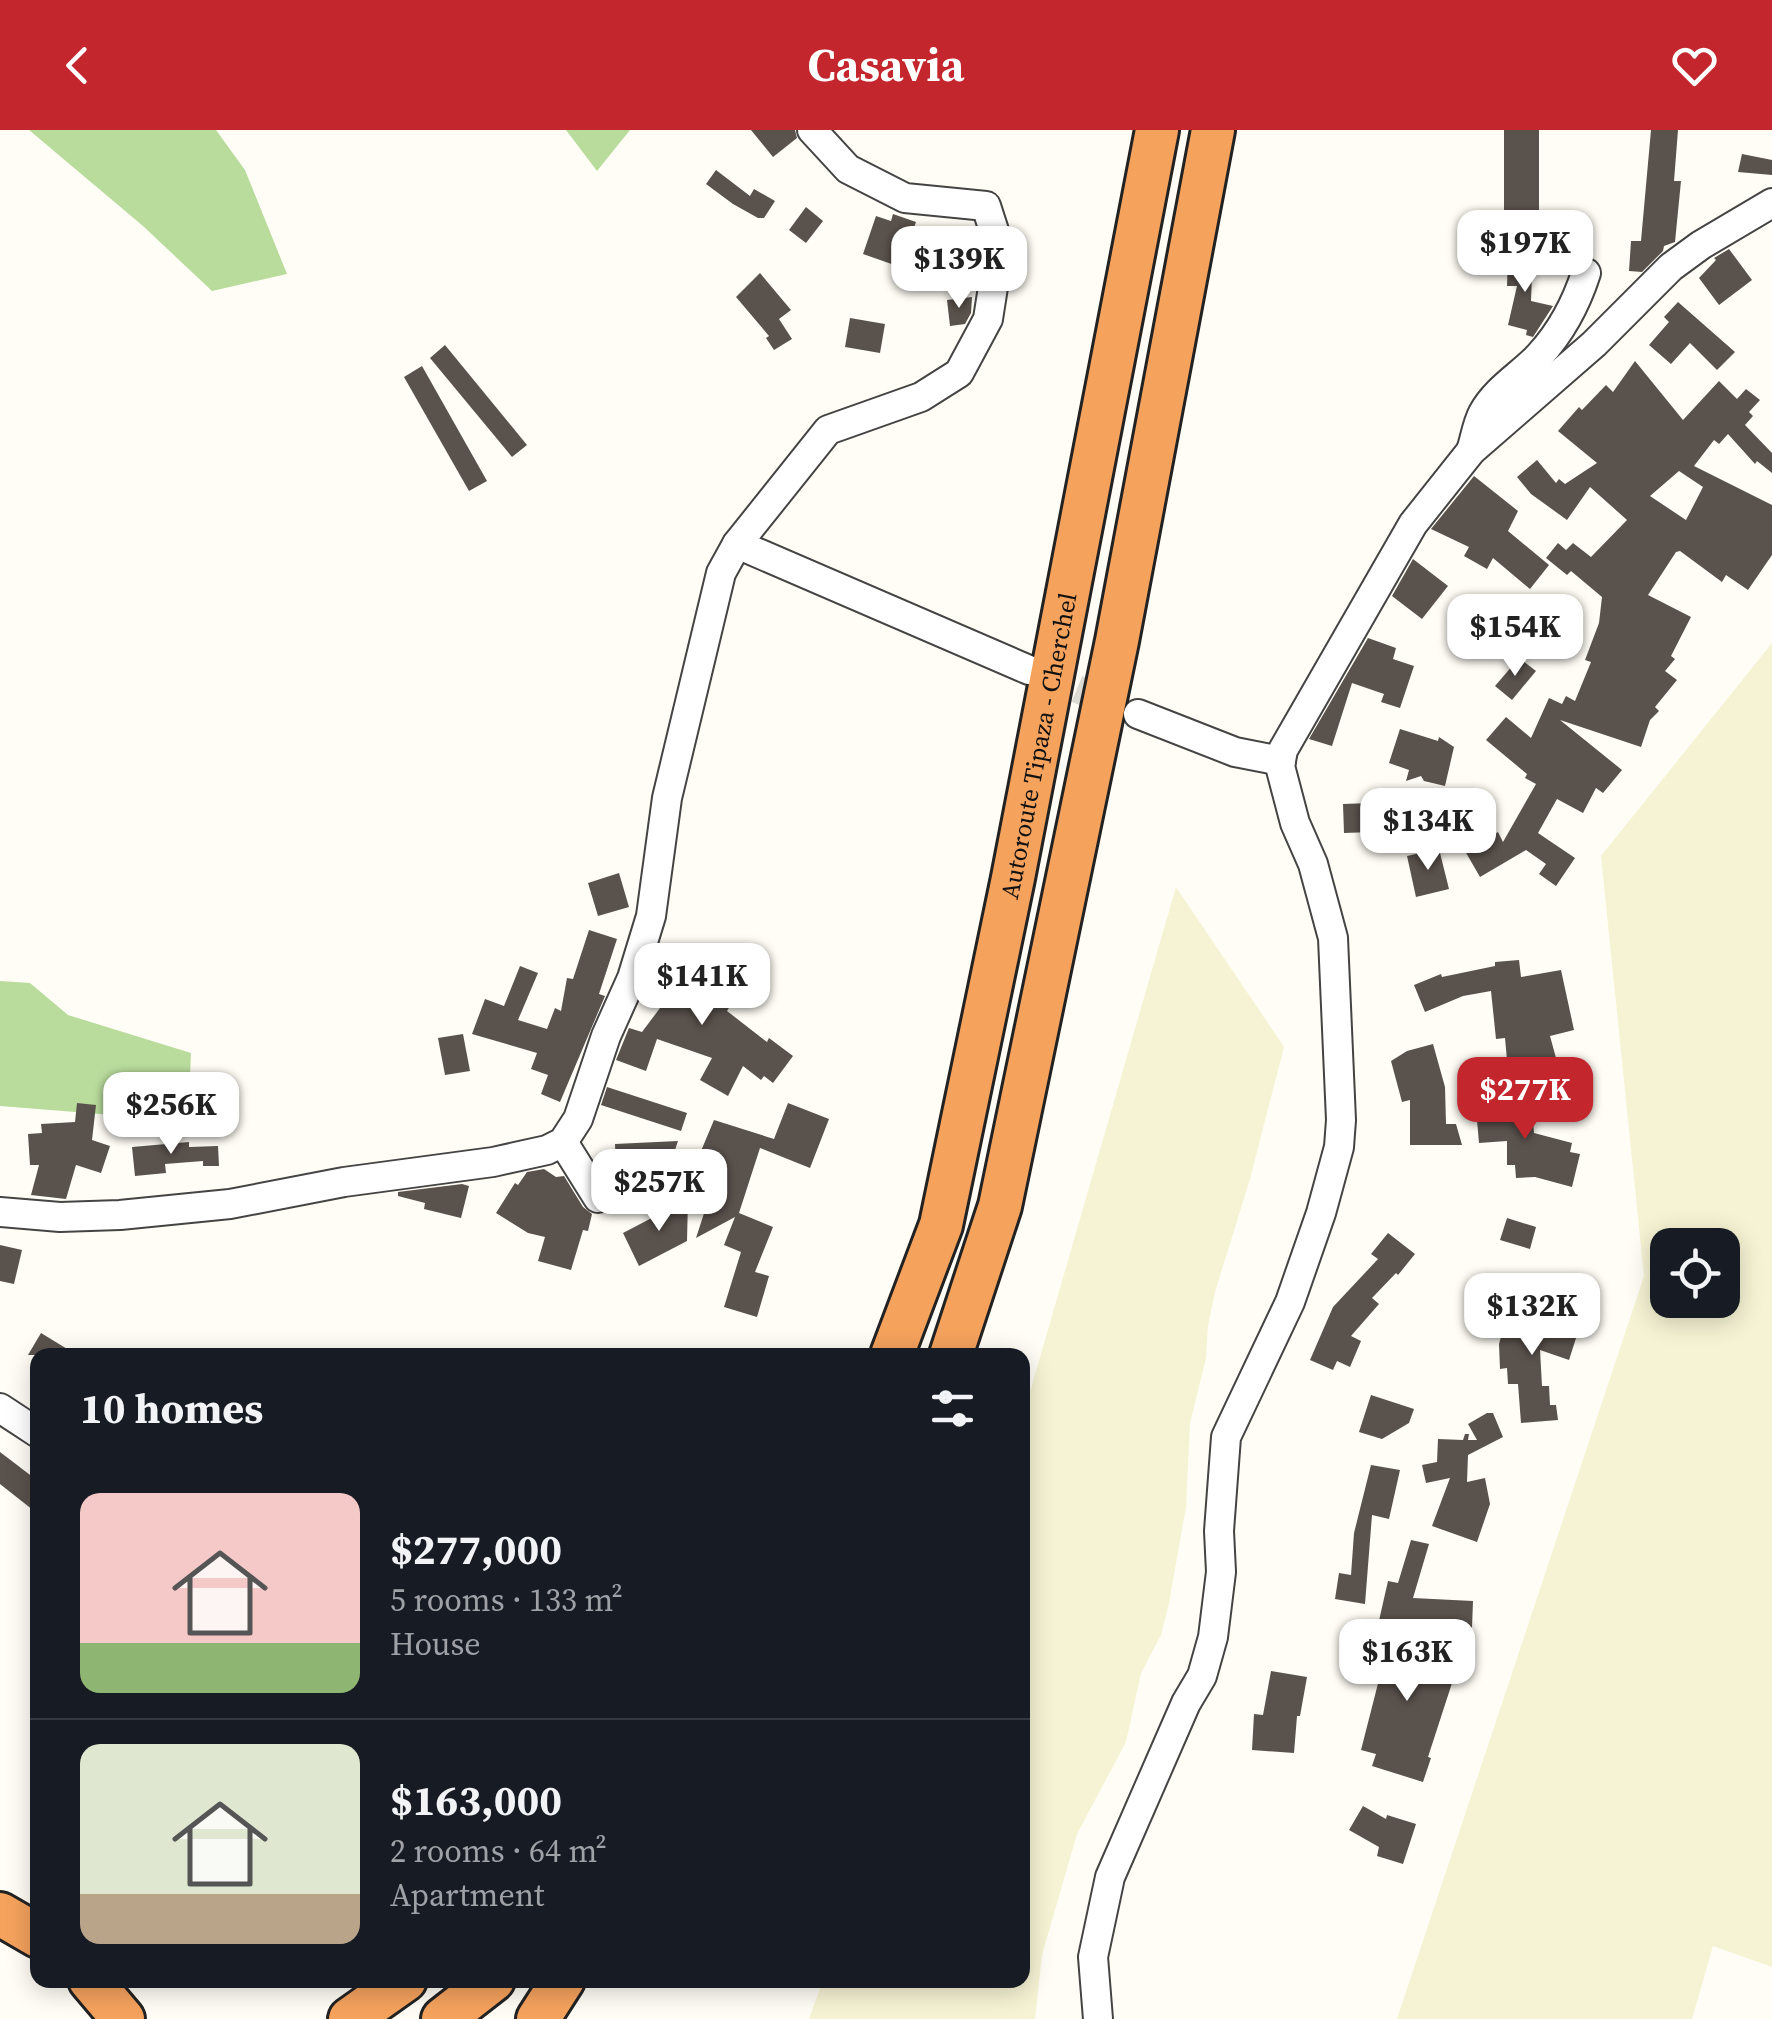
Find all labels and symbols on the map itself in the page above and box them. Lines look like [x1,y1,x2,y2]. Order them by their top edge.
pin: $197K [1455,210,1595,295]
pin: $139K [889,226,1029,311]
street label: Autoroute Tipaza - Cherchel [992,590,1085,902]
pin: $154K [1445,594,1585,679]
pin: $134K [1358,788,1498,873]
pin: $141K [632,943,772,1028]
pin: $277K [1455,1057,1595,1142]
pin: $256K [101,1072,241,1157]
pin: $257K [589,1149,729,1234]
pin: $132K [1462,1273,1602,1358]
pin: $163K [1337,1619,1477,1704]

